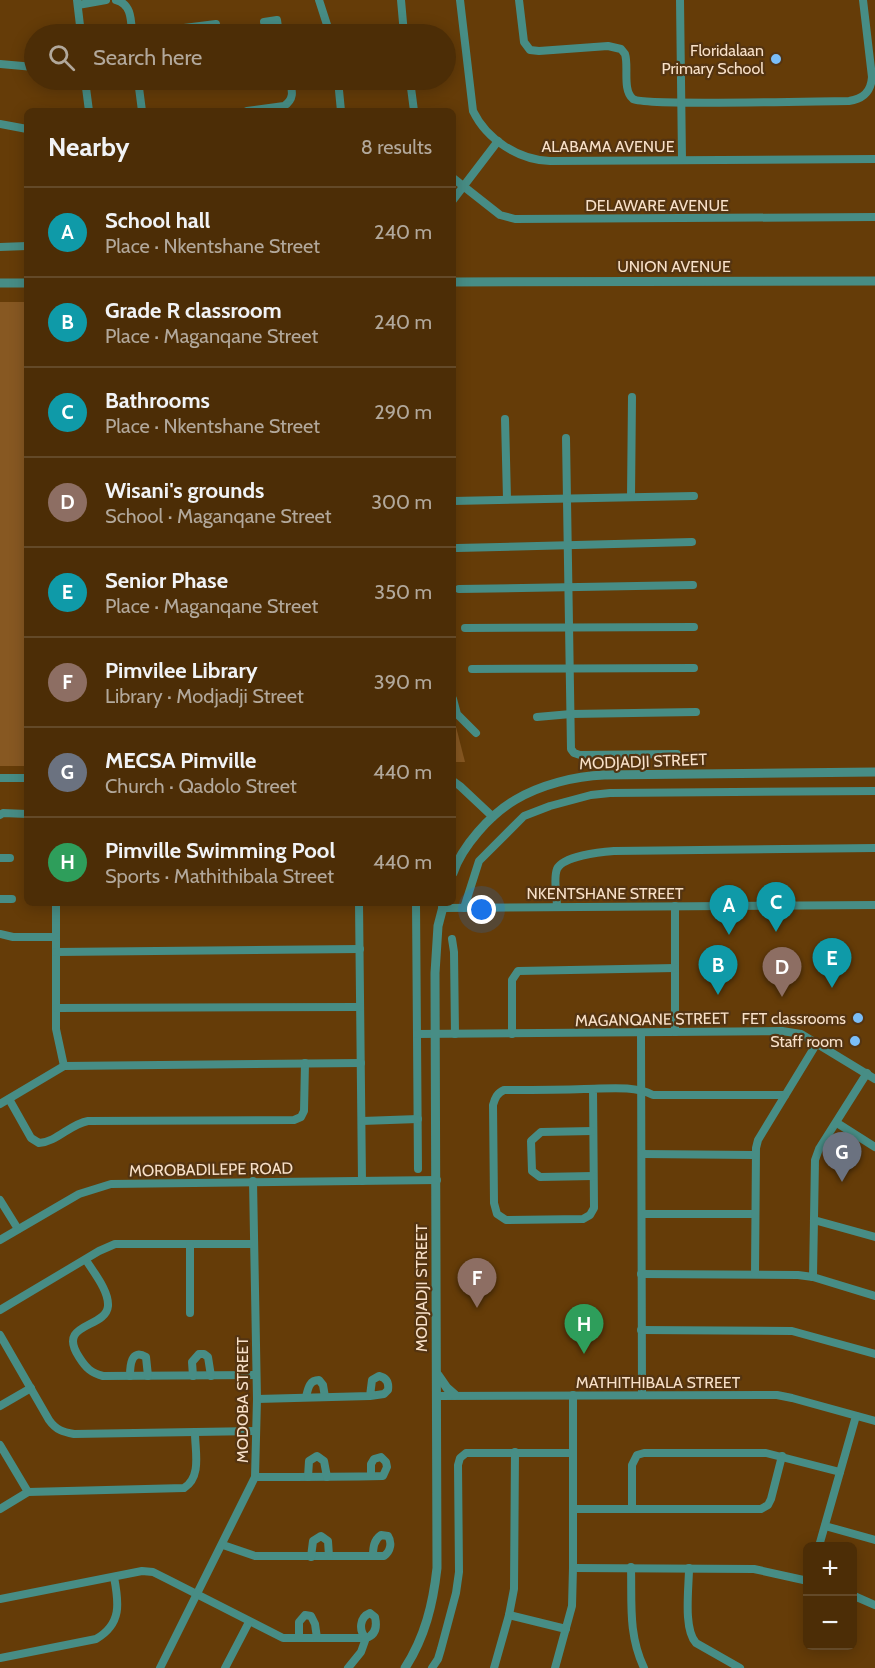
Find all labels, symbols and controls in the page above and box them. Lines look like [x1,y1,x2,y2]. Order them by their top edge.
search box [24,24,456,90]
icon: search [45,41,78,74]
place label: Floridalaan Primary School [661,41,764,78]
text: Search here [93,44,202,71]
marker: Floridalaan Primary School [769,52,783,66]
text: Nearby [48,131,129,163]
text: 8 results [361,135,432,159]
street label: ALABAMA AVENUE [542,137,675,156]
street label: DELAWARE AVENUE [585,196,729,215]
text: School hall [105,207,210,234]
text: A [61,220,74,244]
text: 240 m [374,220,432,244]
text: Place · Nkentshane Street [105,234,320,258]
street label: UNION AVENUE [617,257,731,276]
text: Grade R classroom [105,297,282,324]
text: B [61,310,74,334]
text: 240 m [374,310,432,334]
text: Place · Maganqane Street [105,324,318,348]
text: Bathrooms [105,387,210,414]
text: C [61,400,74,424]
text: 290 m [374,400,432,424]
text: Place · Nkentshane Street [105,414,320,438]
text: Wisani's grounds [105,477,264,504]
text: D [60,490,75,514]
text: 300 m [371,490,432,514]
text: School · Maganqane Street [105,504,332,528]
text: Senior Phase [105,567,228,594]
text: E [62,580,73,604]
text: 350 m [374,580,432,604]
text: Place · Maganqane Street [105,594,318,618]
text: Pimvilee Library [105,657,258,684]
text: F [62,670,73,694]
text: 390 m [374,670,432,694]
text: Library · Modjadji Street [105,684,304,708]
text: MECSA Pimville [105,747,256,774]
street label: MODJADJI STREET [579,750,708,773]
text: G [61,760,74,784]
text: 440 m [373,760,432,784]
text: Church · Qadolo Street [105,774,297,798]
text: Pimville Swimming Pool [105,837,335,864]
text: H [60,850,75,874]
text: 440 m [373,850,432,874]
text: Sports · Mathithibala Street [105,864,334,888]
pin: C [756,882,796,932]
street label: NKENTSHANE STREET [527,884,684,903]
pin: A [710,886,748,935]
your location [467,895,496,924]
pin: E [812,938,852,988]
pin: B [698,946,738,995]
pin: D [762,948,802,997]
street label: MAGANQANE STREET [575,1009,730,1030]
place label: FET classrooms [742,1009,846,1028]
marker: FET classrooms [851,1011,865,1025]
place label: Staff room [770,1032,843,1051]
marker: Staff room [848,1034,862,1048]
pin: G [822,1132,862,1182]
street label: MOROBADILEPE ROAD [129,1159,293,1180]
street label: MODJADJI STREET [412,1224,431,1352]
pin: F [458,1258,496,1308]
pin: H [564,1304,604,1354]
street label: MODOBA STREET [233,1337,252,1463]
street label: MATHITHIBALA STREET [576,1373,741,1392]
map controls [803,1542,857,1650]
button: + [803,1542,857,1596]
button: − [803,1596,857,1650]

